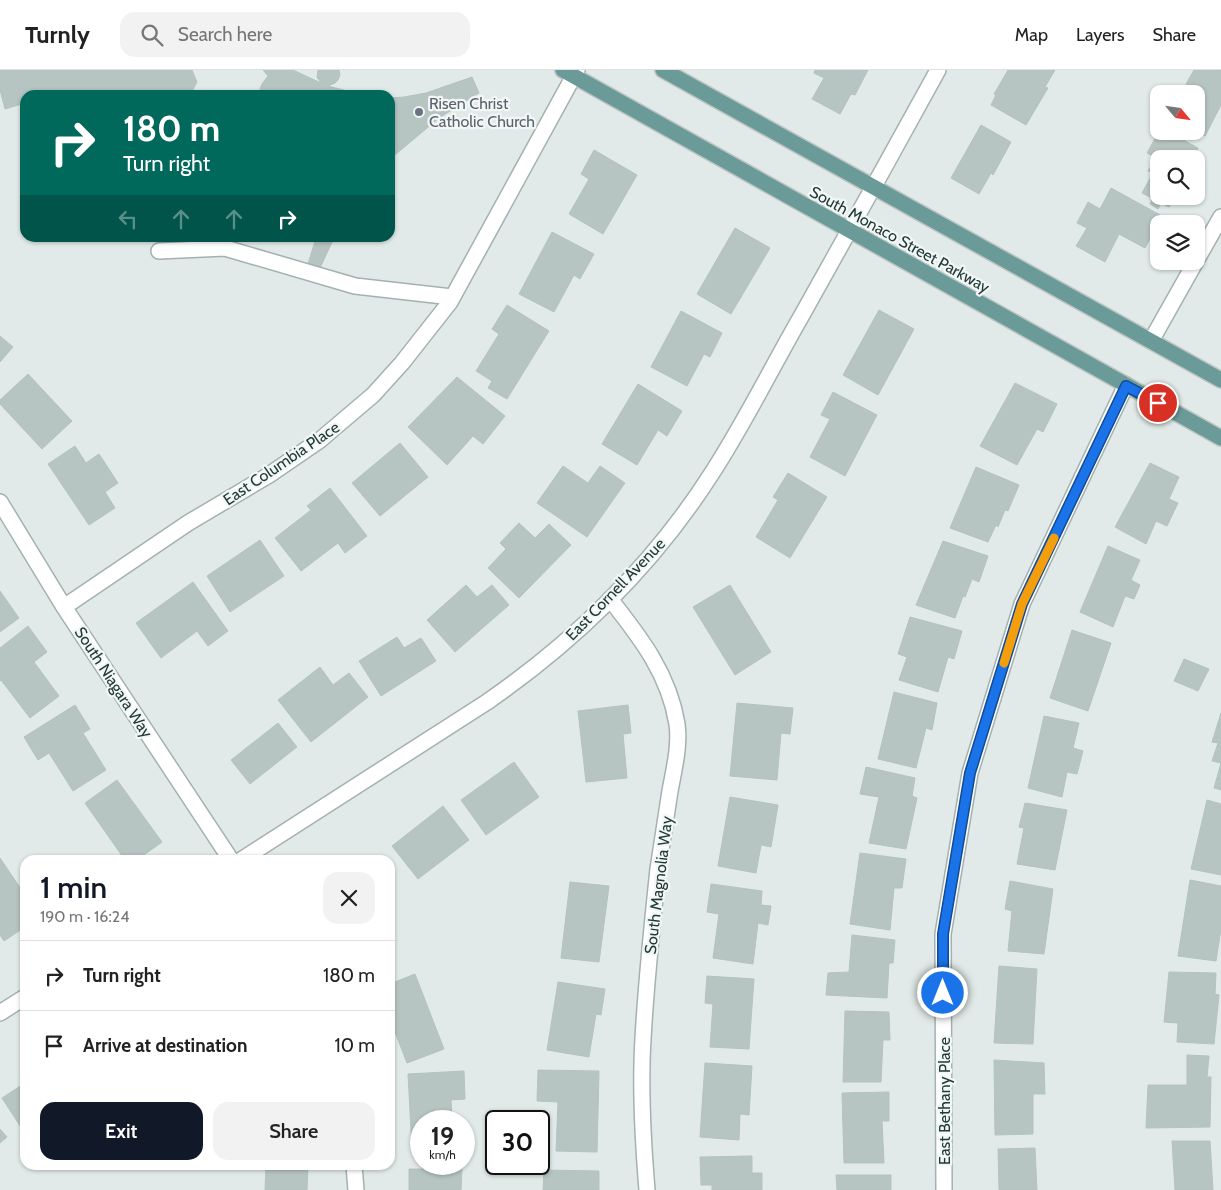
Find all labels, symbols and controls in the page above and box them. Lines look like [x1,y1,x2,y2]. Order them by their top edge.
search box [120,12,470,57]
text: Turnly [25,20,90,49]
icon: search [138,21,166,49]
text: Search here [178,23,272,46]
text: Map [1015,24,1048,46]
text: Layers [1076,24,1125,46]
text: Share [1153,24,1196,46]
north arrow [1150,85,1205,140]
map controls [1150,85,1205,270]
place label: Risen Christ Catholic Church [429,94,535,131]
marker: Risen Christ Catholic Church [413,106,425,118]
text: 180 m [123,107,220,150]
icon: right [40,110,105,175]
text: Turn right [123,150,210,177]
button: search [1150,150,1205,205]
street label: South Monaco Street Parkway [807,182,993,297]
icon: left [114,205,142,233]
icon: ahead [167,205,195,233]
icon: ahead [220,205,248,233]
icon: right [273,205,301,233]
button: layers [1150,215,1205,270]
pin [1137,382,1179,424]
icon: arrive [1144,389,1172,417]
street label: East Columbia Place [220,417,343,509]
street label: East Cornell Avenue [562,534,669,644]
street label: South Niagara Way [71,623,156,741]
street label: South Magnolia Way [641,815,676,955]
text: 1 min [40,869,107,906]
button: close [323,872,375,924]
text: 190 m · 16:24 [40,907,129,926]
icon: right [40,962,68,990]
text: Turn right [83,964,161,987]
text: 180 m [323,964,375,987]
position arrow [916,966,968,1018]
icon: arrive [40,1032,68,1060]
text: Arrive at destination [83,1034,247,1057]
text: 10 m [335,1034,375,1057]
street label: East Bethany Place [935,1037,954,1165]
button: Exit [40,1102,203,1160]
button: Share [213,1102,375,1160]
speed limit sign: 30 [485,1110,550,1175]
text: 19 [431,1121,454,1151]
text: km/h [429,1147,456,1162]

